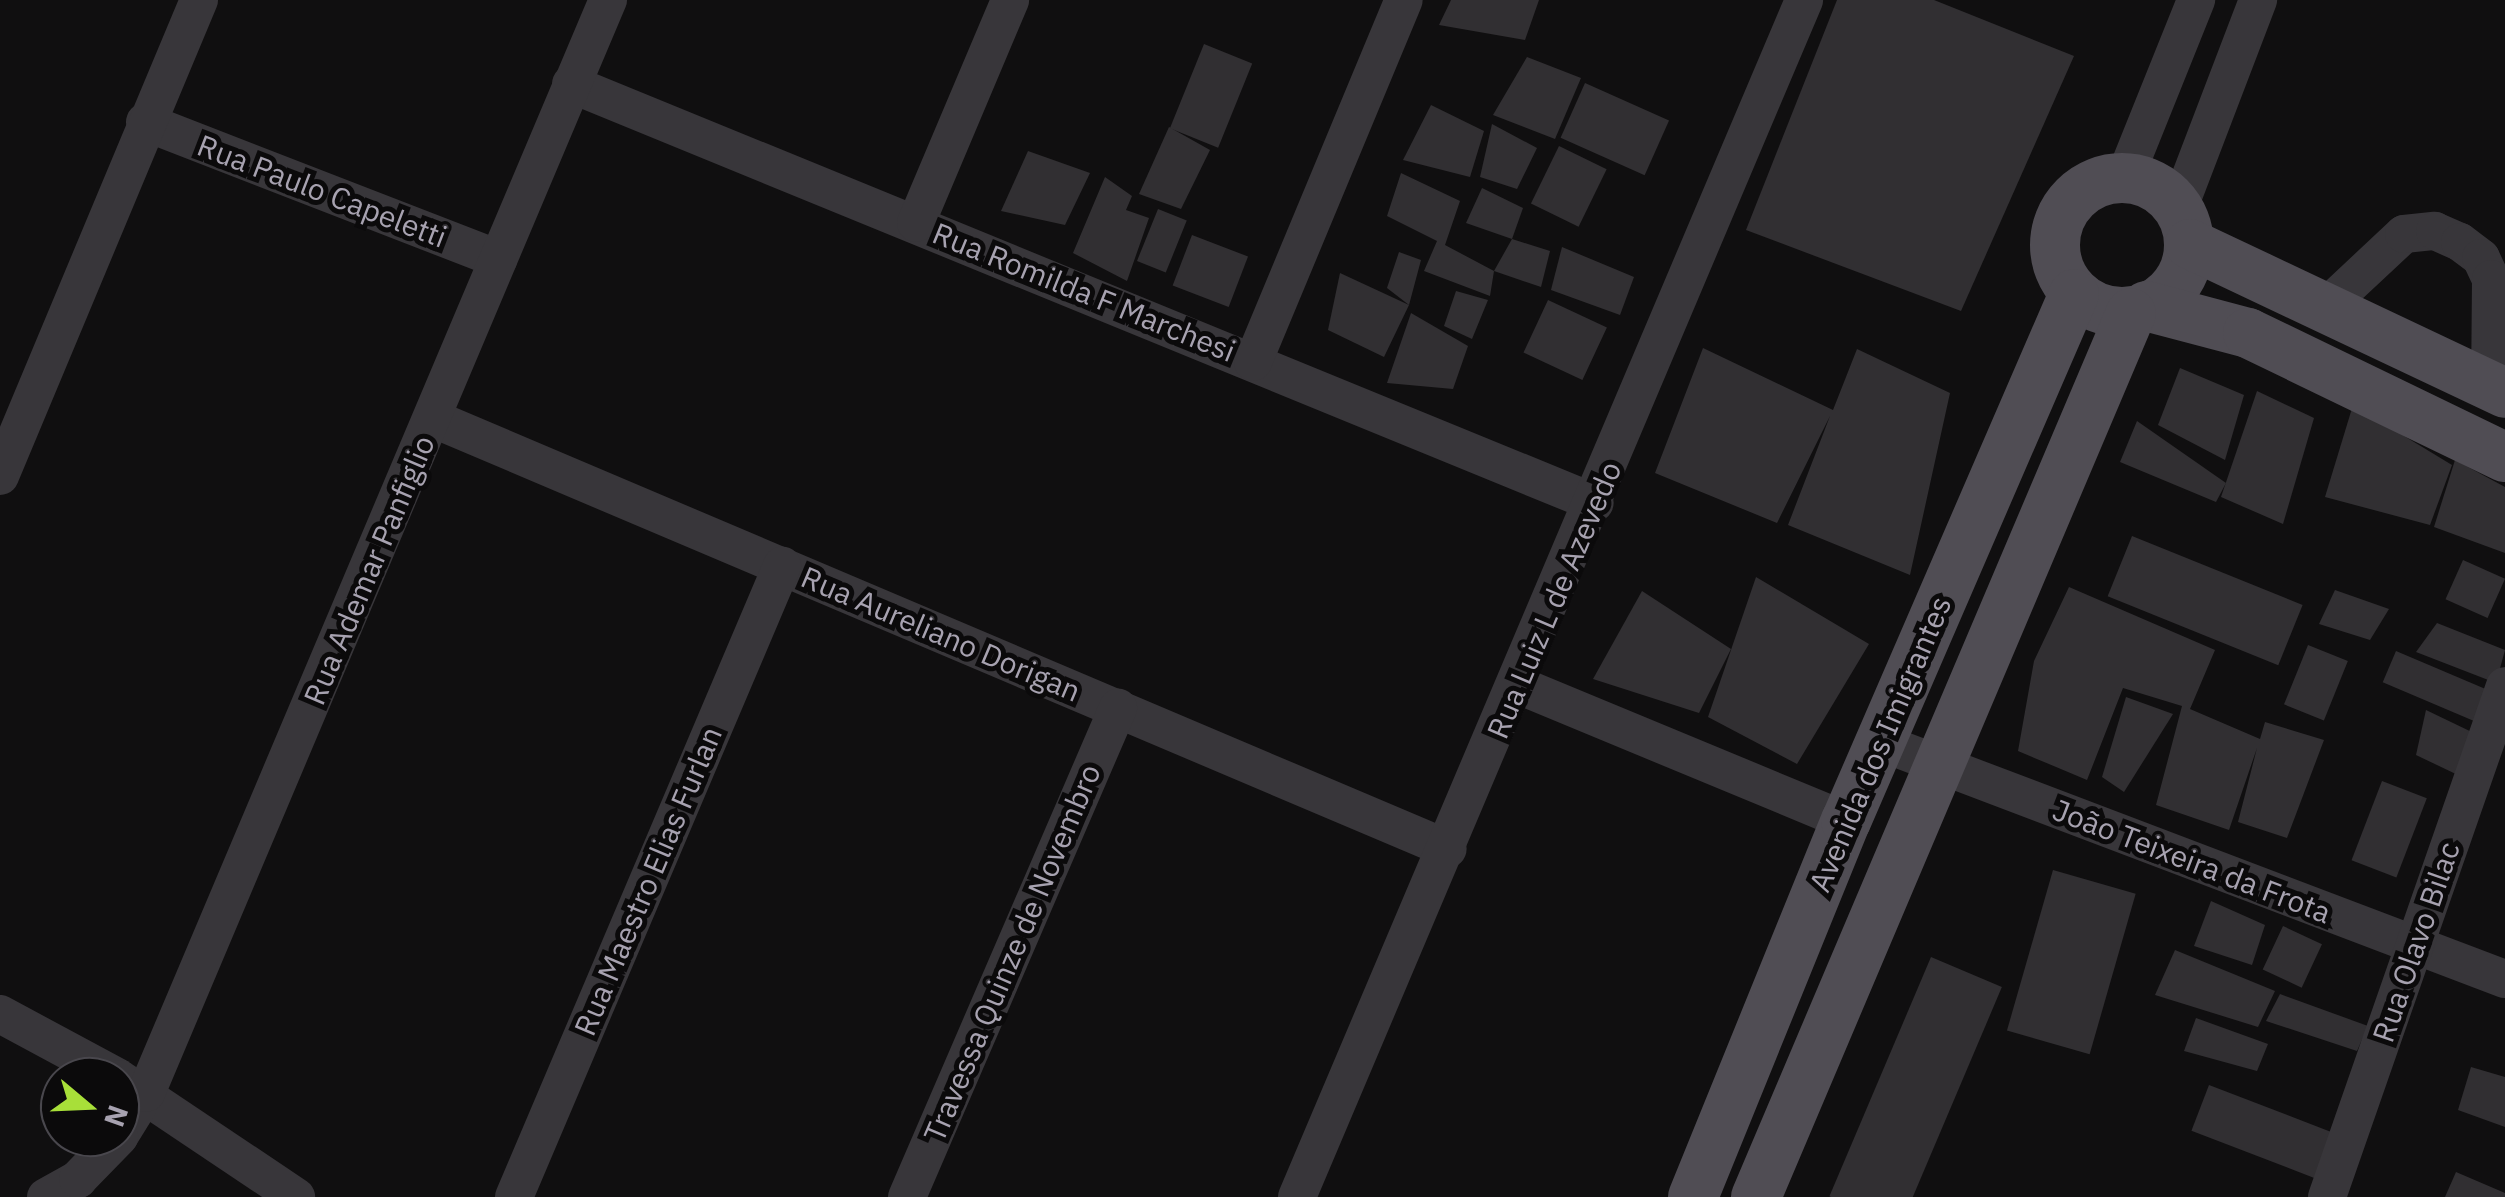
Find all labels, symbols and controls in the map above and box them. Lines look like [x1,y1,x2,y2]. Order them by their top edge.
street label: Rua Paulo Capeletti [192,127,452,255]
street label: Rua Romilda F Marchesi [927,215,1241,369]
street label: Rua Ademar Panfiglio [296,430,442,710]
street label: Rua Luiz L de Azevedo [1479,456,1629,744]
street label: Rua Aureliano Dorigan [796,559,1086,709]
street label: Avenida dos Imigrantes [1801,591,1959,897]
street label: Rua Maestro Elias Furlan [567,721,729,1041]
street label: Travessa Quinze de Novembro [916,759,1108,1147]
street label: João Teixeira da Frota [2048,791,2336,931]
street label: Rua Olavo Bilac [2365,837,2467,1047]
north arrow [40,1057,140,1157]
text: N [96,1101,138,1132]

